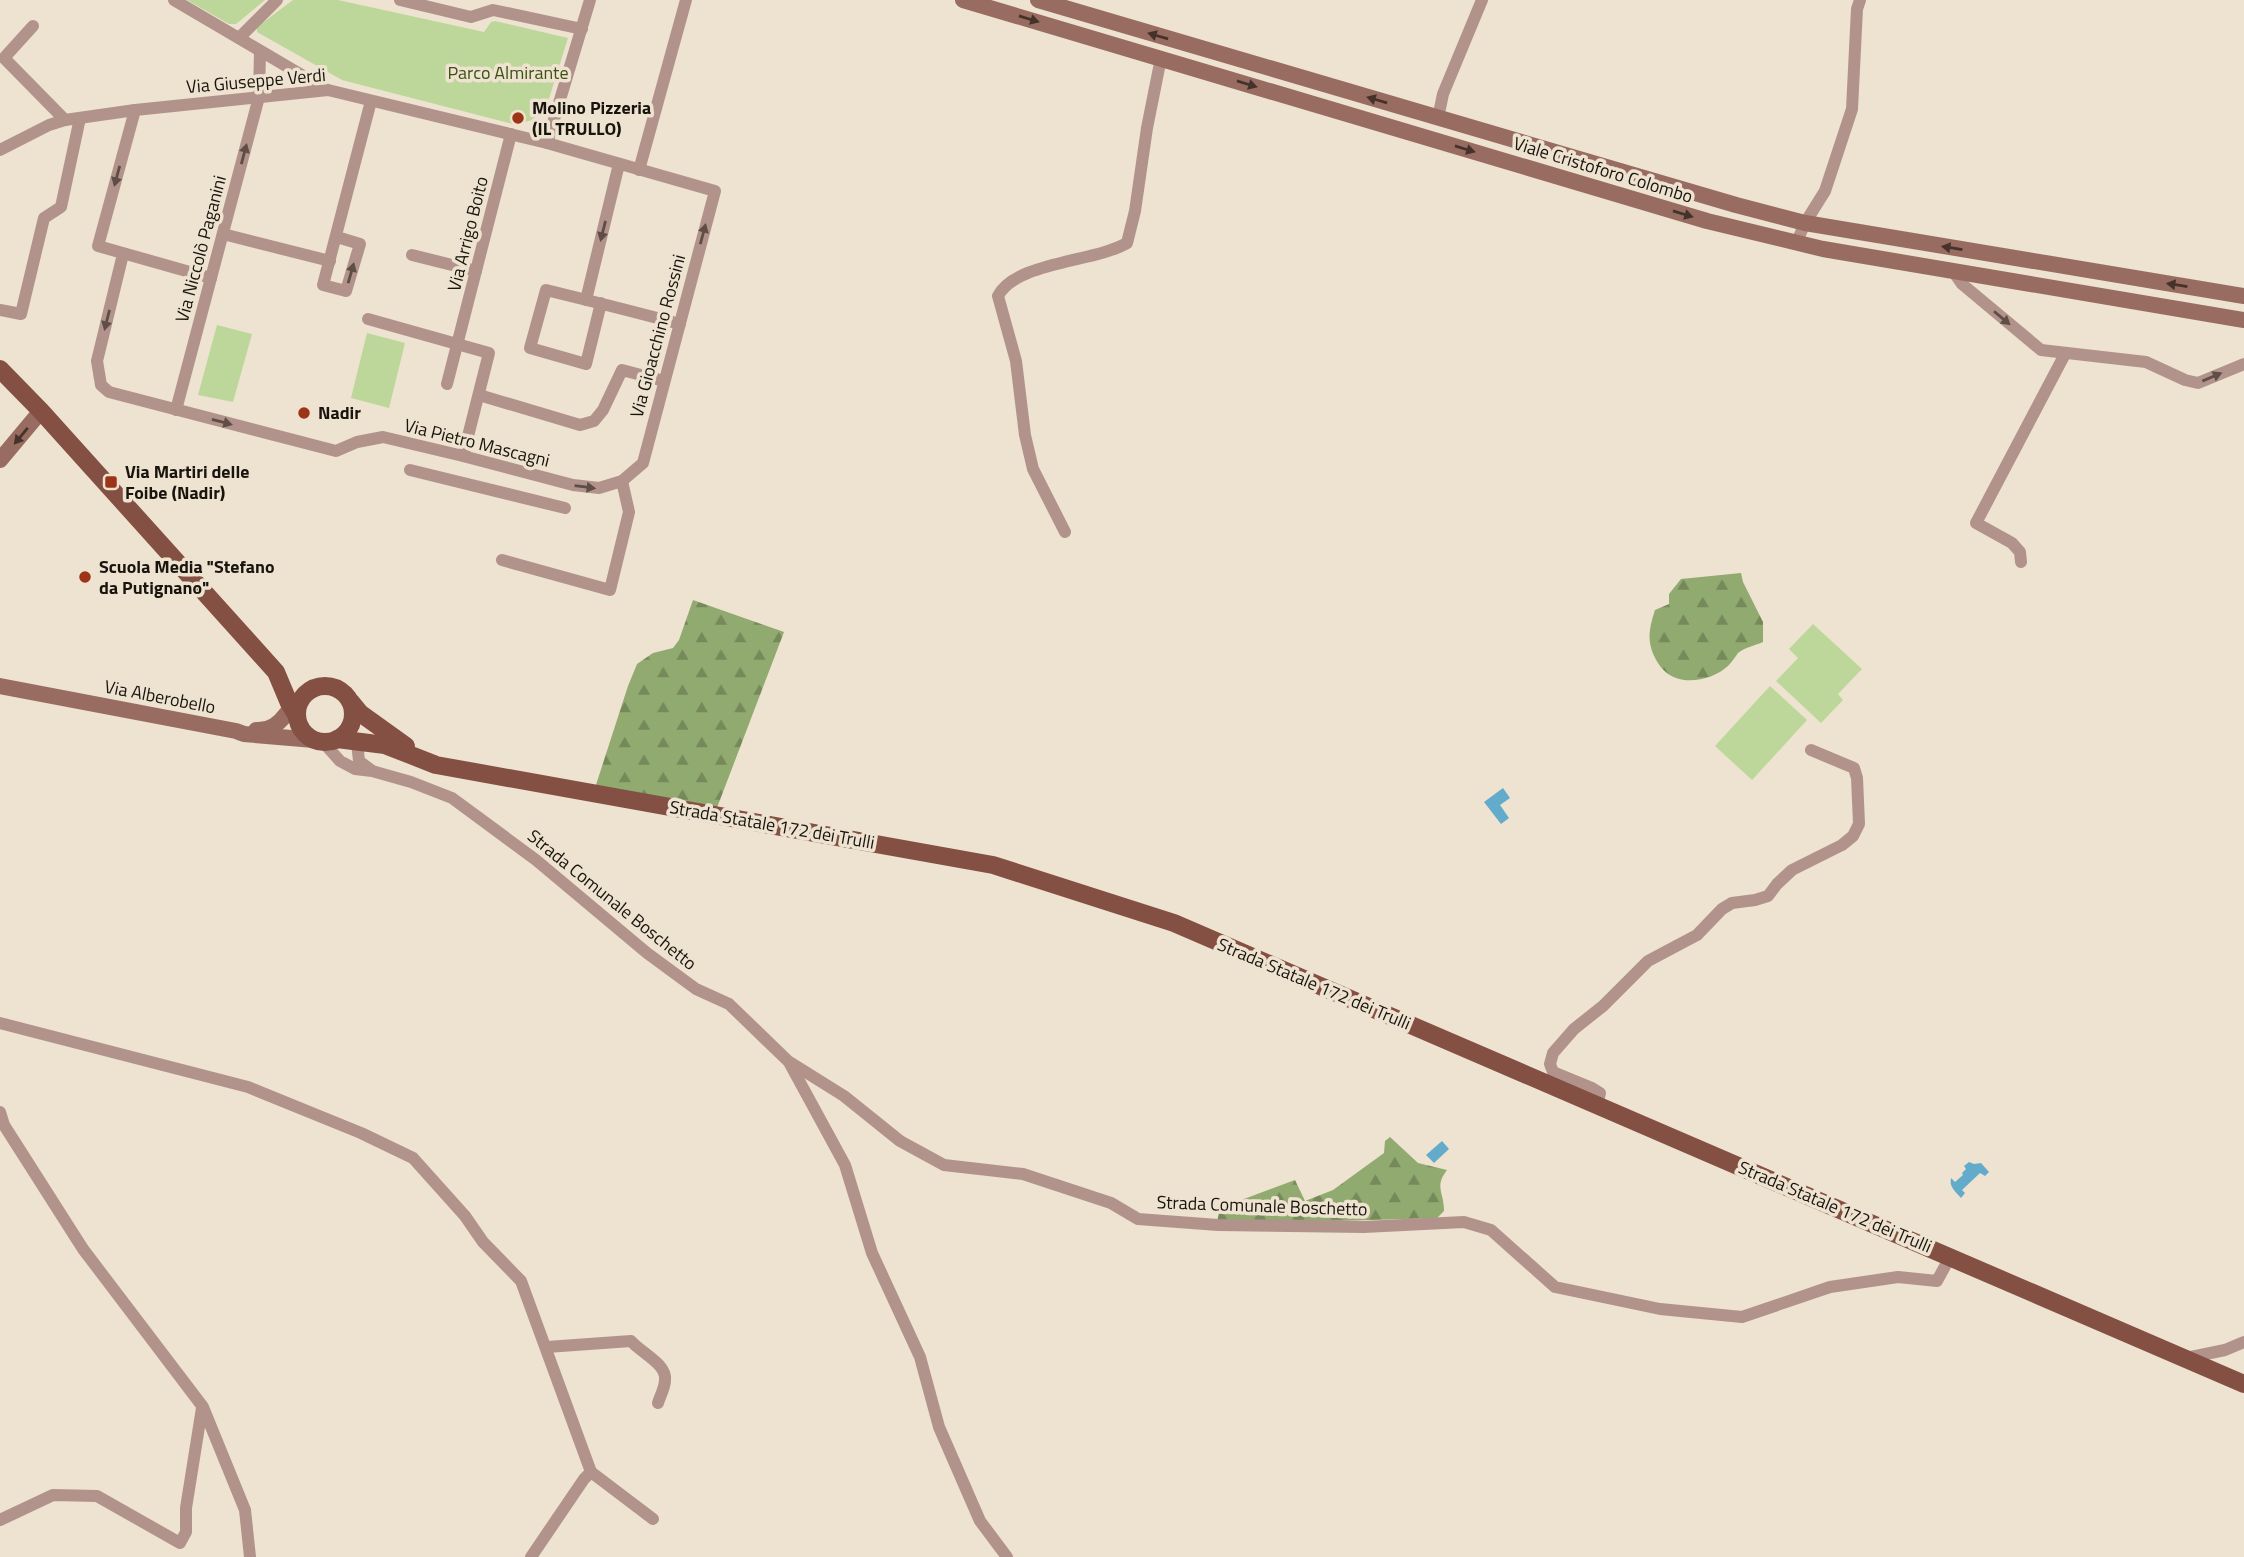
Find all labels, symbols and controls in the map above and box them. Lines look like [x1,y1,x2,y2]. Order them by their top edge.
one-way arrow [1019,15,1040,25]
one-way arrow [1148,30,1169,40]
park label: Parco Almirante [448,59,569,86]
street label: Via Giuseppe Verdi [185,61,327,100]
one-way arrow [1237,80,1258,90]
place label: Molino Pizzeria (IL TRULLO) [532,94,651,142]
one-way arrow [1366,94,1387,104]
marker: Molino Pizzeria (IL TRULLO) [510,110,526,126]
street label: Viale Cristoforo Colombo [1510,129,1696,210]
one-way arrow [239,143,250,165]
one-way arrow [1455,144,1476,154]
one-way arrow [112,166,122,187]
street label: Via Niccolò Paganini [168,172,233,325]
street label: Via Arrigo Boito [440,174,495,294]
one-way arrow [1673,209,1694,219]
one-way arrow [597,220,608,242]
one-way arrow [699,223,709,244]
one-way arrow [1941,242,1963,253]
street label: Via Gioacchino Rossini [623,251,692,421]
one-way arrow [347,262,357,283]
one-way arrow [2166,279,2188,290]
one-way arrow [101,309,112,331]
one-way arrow [1994,310,2011,325]
one-way arrow [2202,372,2223,383]
place label: Nadir [318,399,361,426]
marker: Nadir [296,405,312,421]
street label: Via Pietro Mascagni [402,411,553,474]
one-way arrow [211,417,233,428]
one-way arrow [13,426,28,444]
place label: Via Martiri delle Foibe (Nadir) [125,458,249,506]
marker: Via Martiri delle Foibe (Nadir) [103,474,119,490]
one-way arrow [574,481,596,492]
place label: Scuola Media "Stefano da Putignano" [99,553,275,601]
marker: Scuola Media "Stefano da Putignano" [77,569,93,585]
street label: Via Alberobello [102,672,218,721]
street label: Strada Statale 172 dei Trulli [667,793,877,856]
street label: Strada Comunale Boschetto [522,823,703,976]
street label: Strada Statale 172 dei Trulli [1213,931,1415,1037]
street label: Strada Statale 172 dei Trulli [1734,1154,1936,1260]
street label: Strada Comunale Boschetto [1156,1188,1368,1223]

